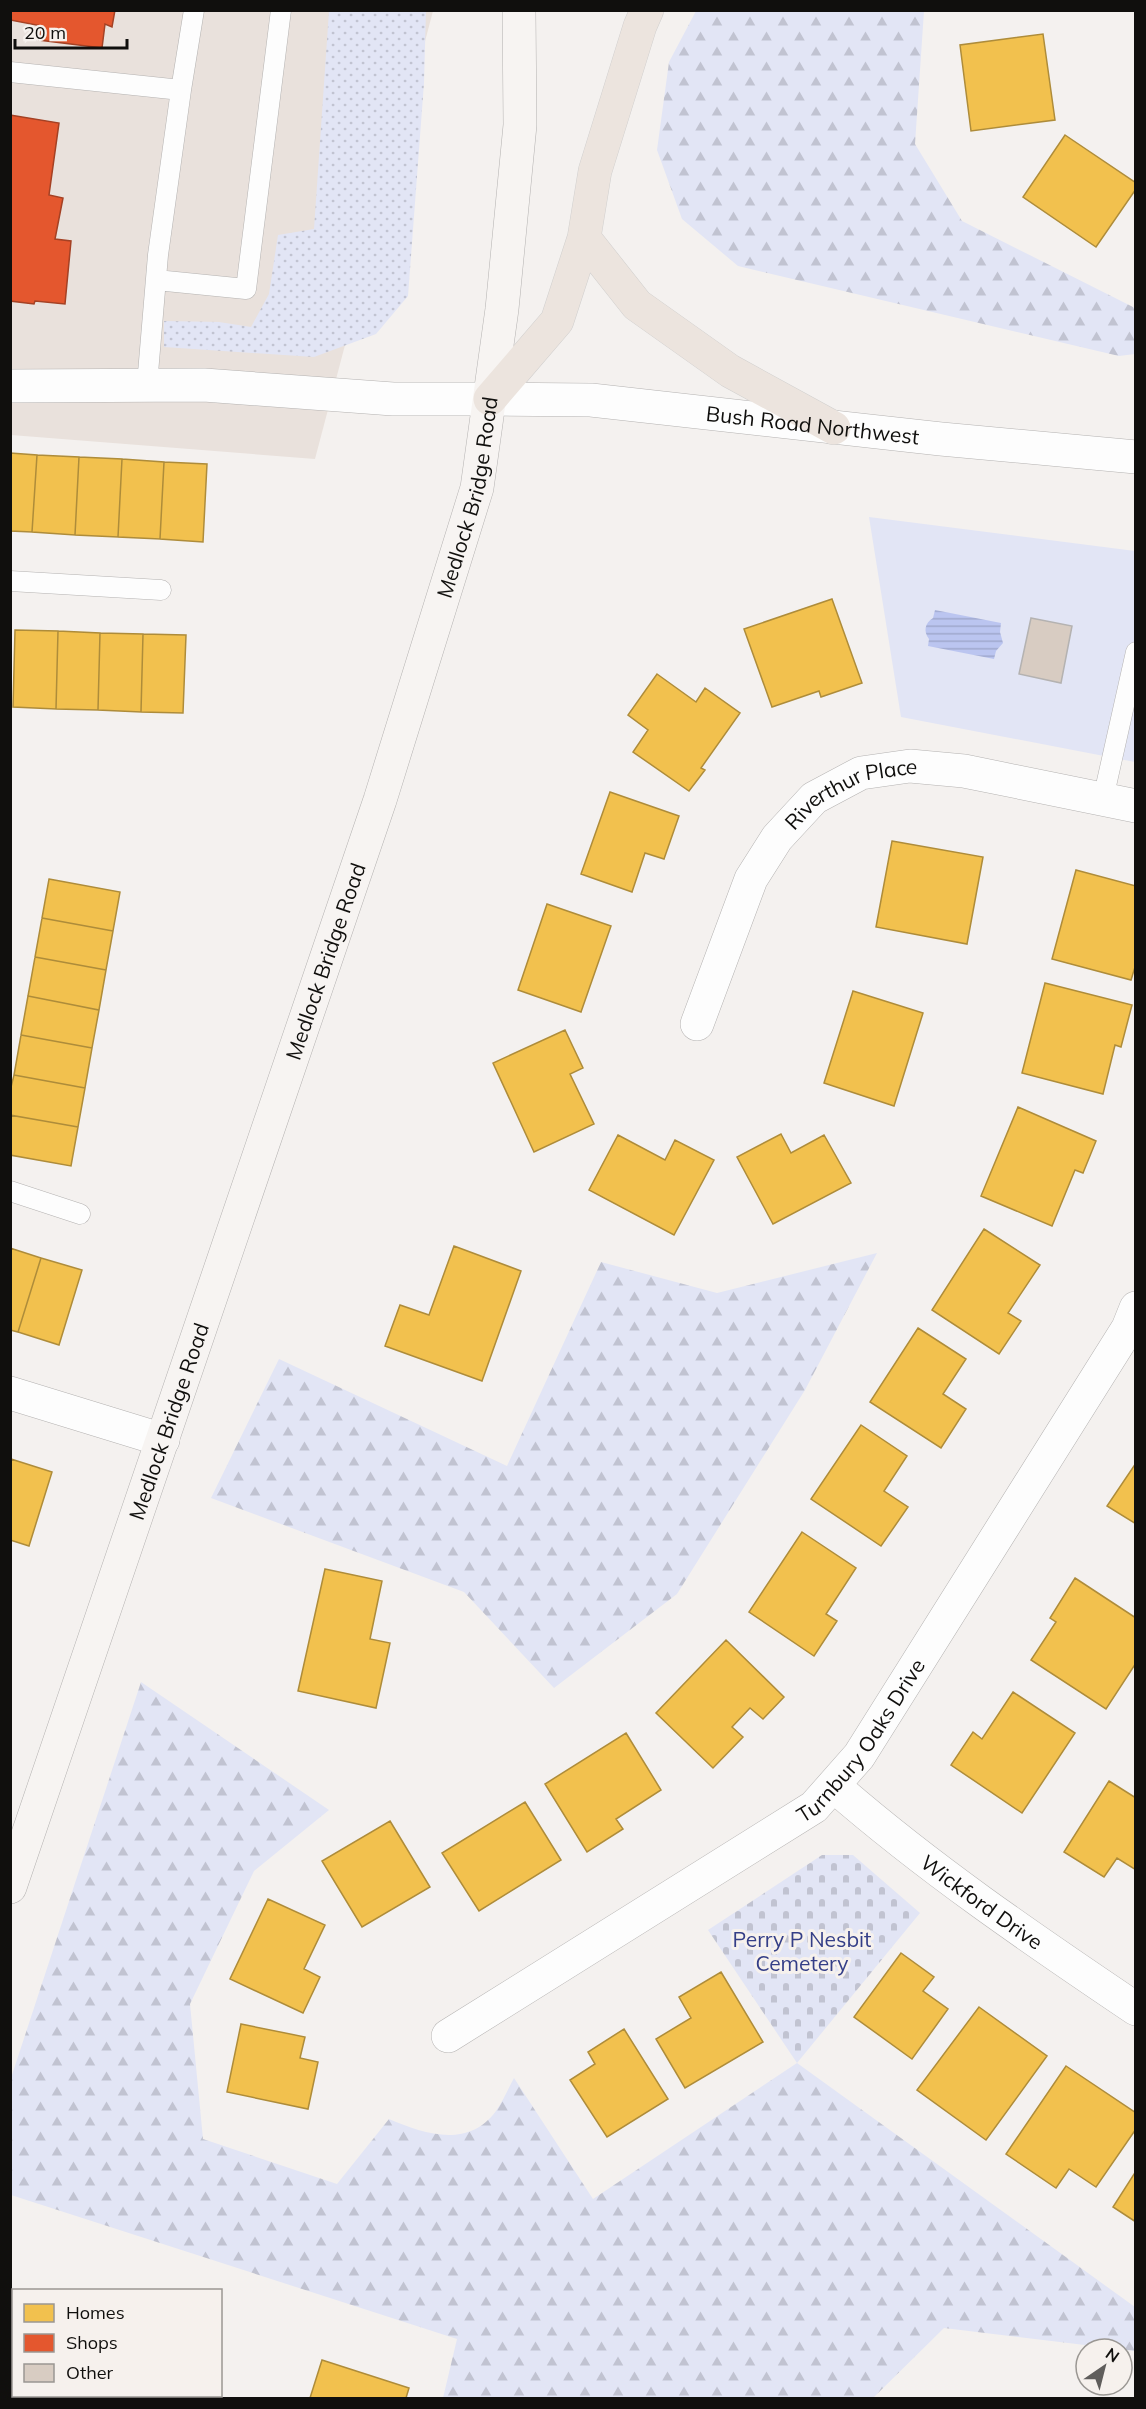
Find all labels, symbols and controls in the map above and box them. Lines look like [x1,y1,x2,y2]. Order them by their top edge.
scale bar [15,12,128,50]
text: 20 m [24,21,66,44]
street label: Medlock Bridge Road [431,395,503,601]
street label: Bush Road Northwest [705,400,921,449]
street label: Riverthur Place [779,753,919,835]
street label: Medlock Bridge Road [280,859,371,1063]
street label: Medlock Bridge Road [123,1319,214,1523]
street label: Turnbury Oaks Drive [792,1654,930,1828]
street label: Wickford Drive [916,1849,1048,1955]
park label: Perry P Nesbit Cemetery [733,1926,871,1976]
legend [12,2289,222,2397]
text: Homes [66,2301,125,2324]
text: Shops [66,2331,118,2354]
north arrow [1074,2337,1134,2397]
text: N [1102,2343,1123,2366]
text: Other [66,2361,114,2384]

